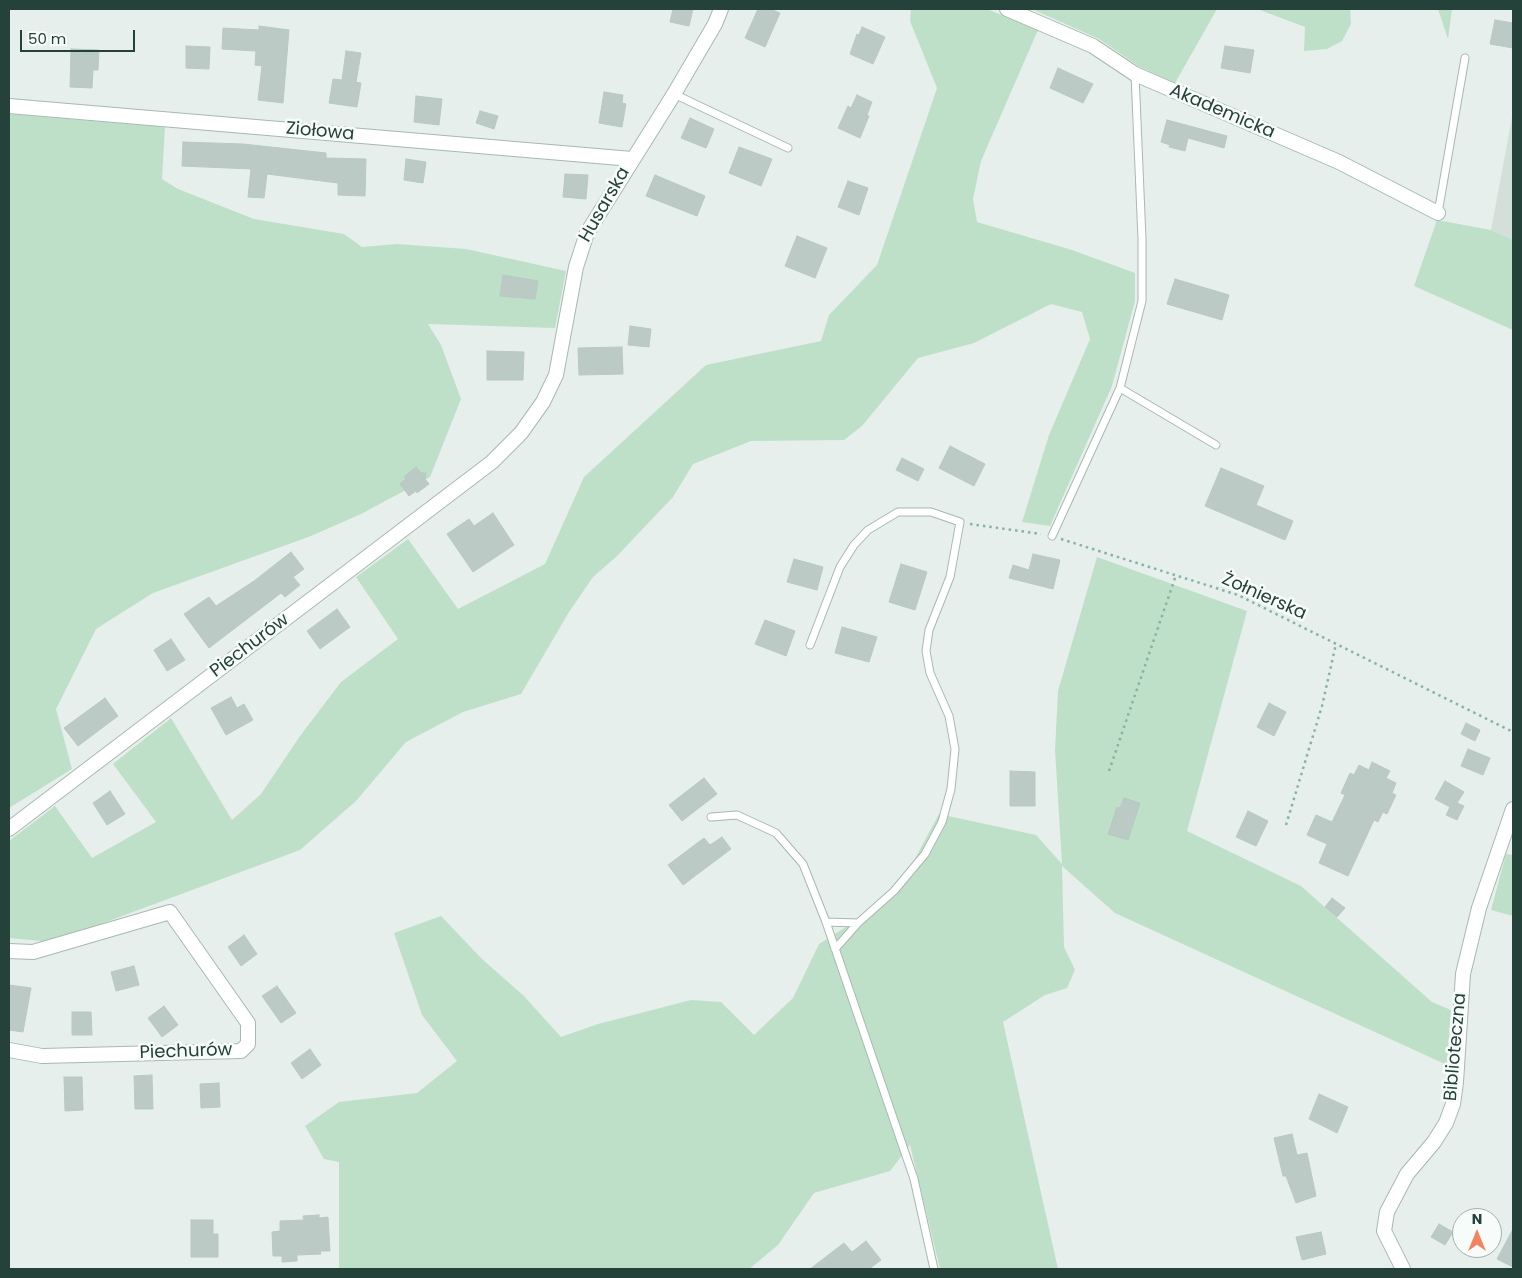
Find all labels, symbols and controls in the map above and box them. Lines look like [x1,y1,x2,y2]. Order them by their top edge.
scale bar [22,20,138,52]
text: 50 m [28,28,66,49]
street label: Akademicka [1166,80,1278,144]
street label: Ziołowa [285,118,355,146]
street label: Husarska [575,164,635,246]
street label: Żołnierska [1218,569,1310,625]
street label: Piechurów [206,609,294,683]
street label: Biblioteczna [1441,992,1471,1102]
street label: Piechurów [139,1040,233,1064]
north arrow [1452,1208,1502,1258]
text: N [1472,1209,1482,1229]

